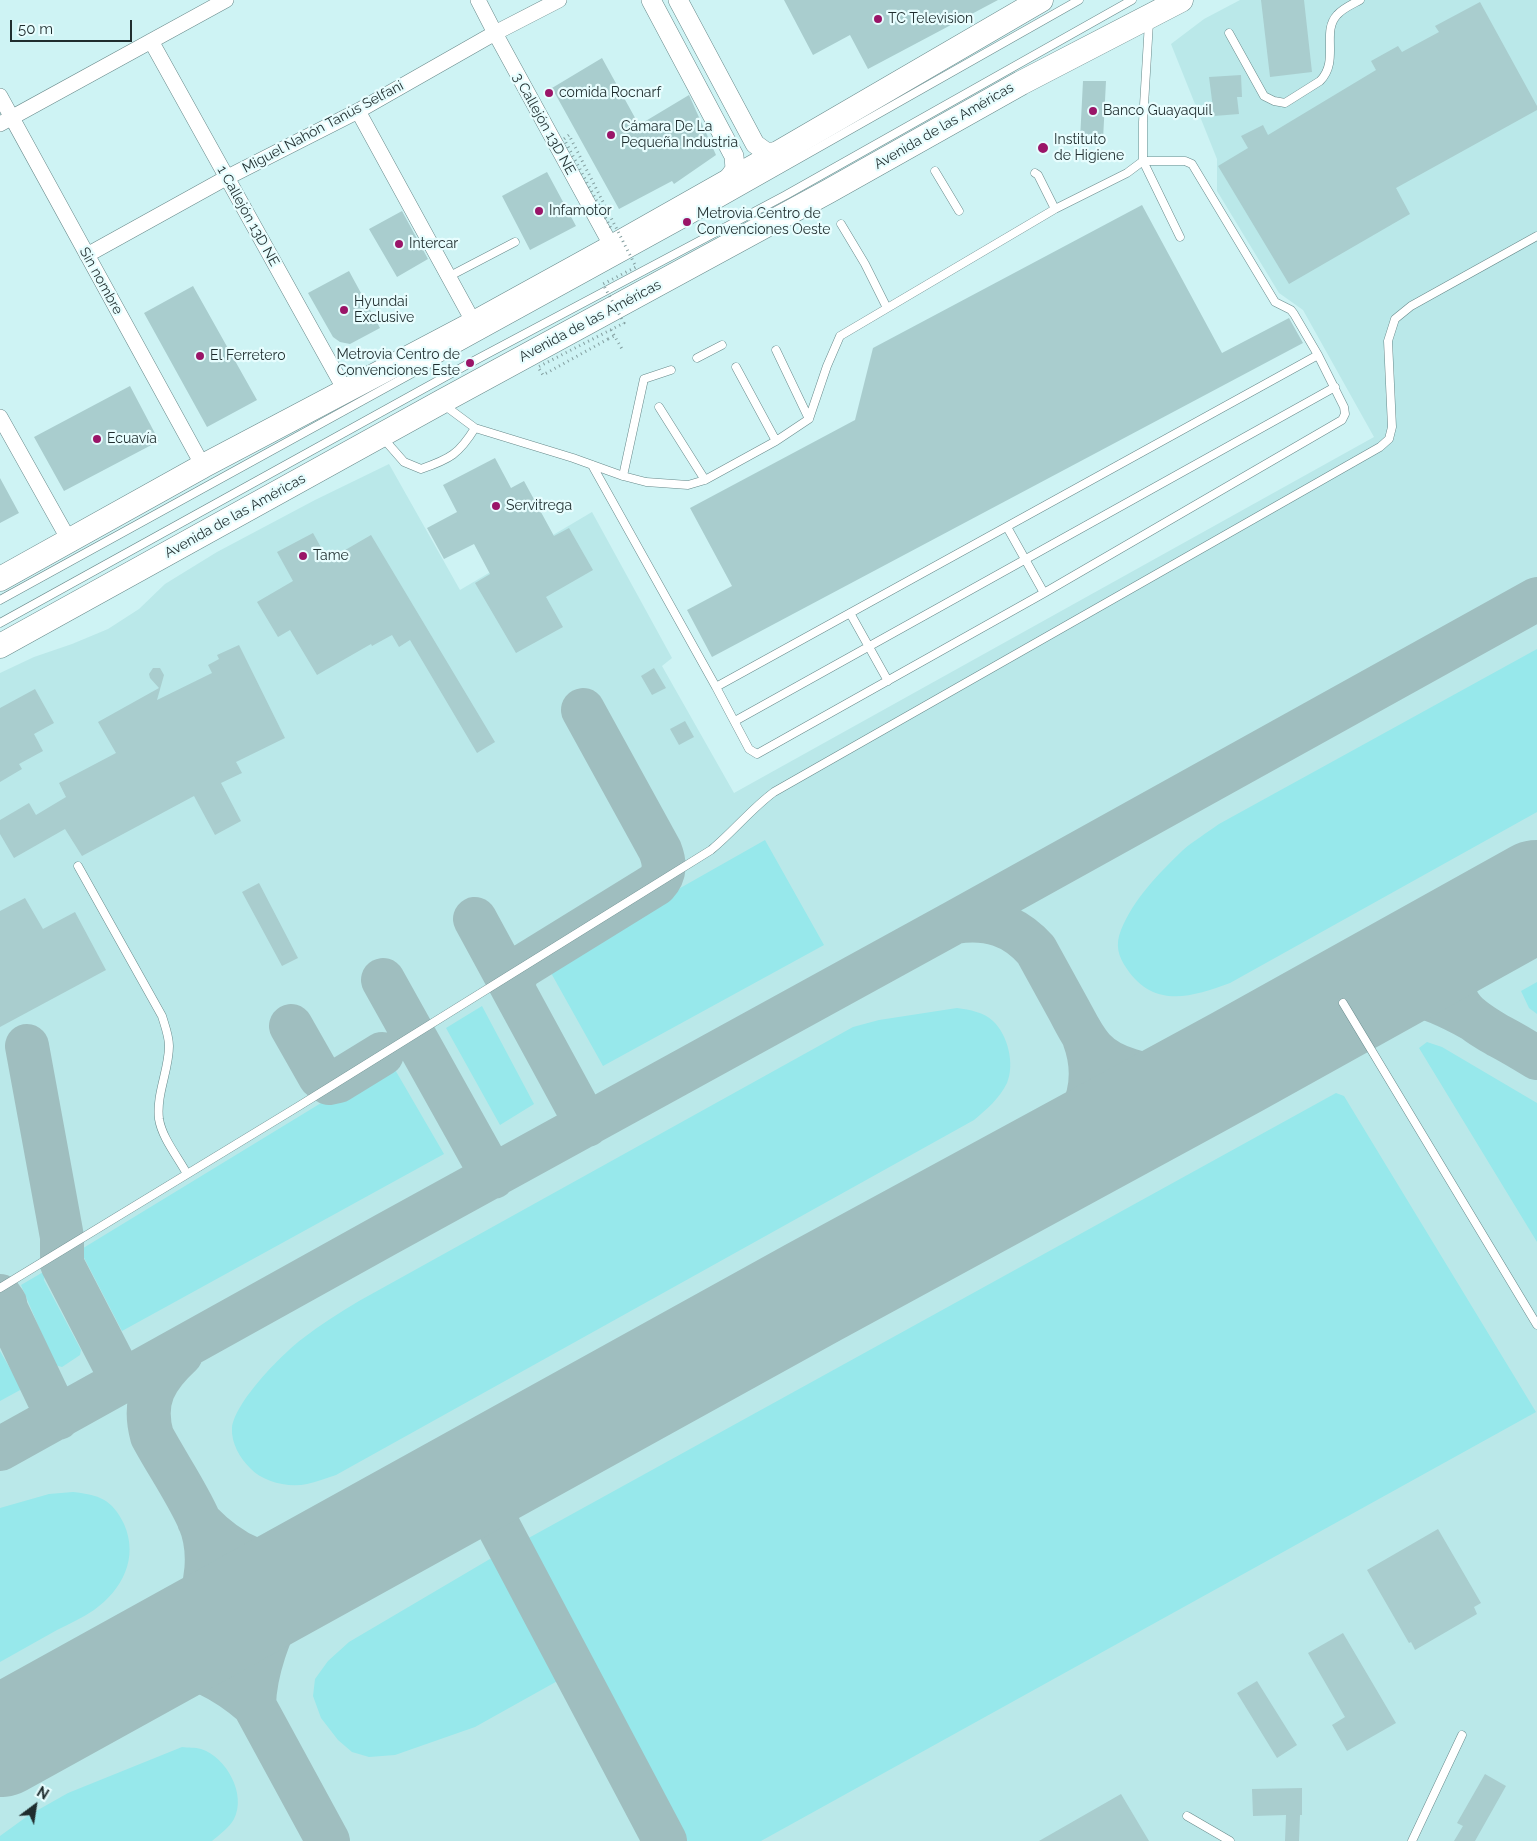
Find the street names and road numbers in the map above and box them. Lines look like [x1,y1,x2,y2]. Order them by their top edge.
street label: 3 Callejón 13D NE [509,70,579,178]
street label: Miguel Nahón Tanús Selfani [240,77,406,177]
street label: Avenida de las Américas [871,79,1017,173]
street label: 1 Callejón 13D NE [213,163,283,269]
street label: Sin nombre [76,244,126,318]
street label: Avenida de las Américas [516,276,664,366]
street label: Avenida de las Américas [162,470,308,562]

